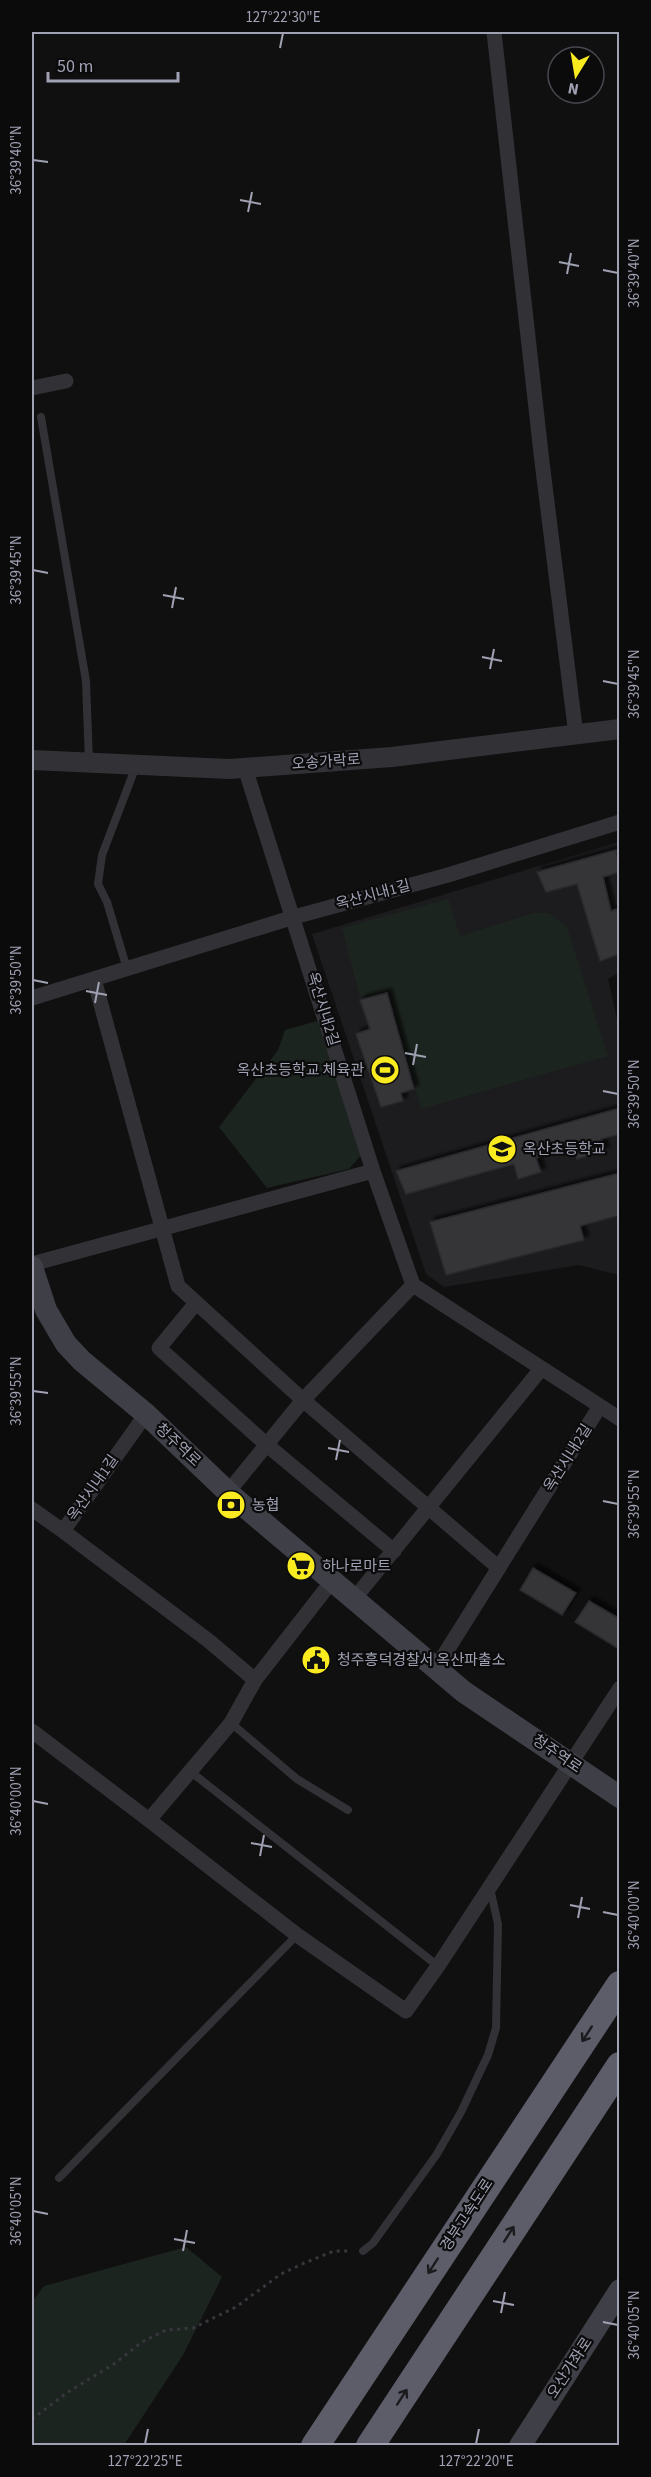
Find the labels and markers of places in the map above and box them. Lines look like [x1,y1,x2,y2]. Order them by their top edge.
sports icon: 옥산초등학교 체육관 [369,1054,401,1086]
place label: 옥산초등학교 체육관 [237,1060,364,1081]
school or university icon: 옥산초등학교 [486,1133,518,1165]
place label: 옥산초등학교 [523,1139,606,1160]
bank icon: 농협 [215,1489,247,1521]
place label: 농협 [252,1495,280,1516]
supermarket icon: 하나로마트 [285,1550,317,1582]
place label: 하나로마트 [322,1556,391,1577]
public building icon: 청주흥덕경찰서 옥산파출소 [300,1644,332,1676]
place label: 청주흥덕경찰서 옥산파출소 [337,1650,506,1671]

